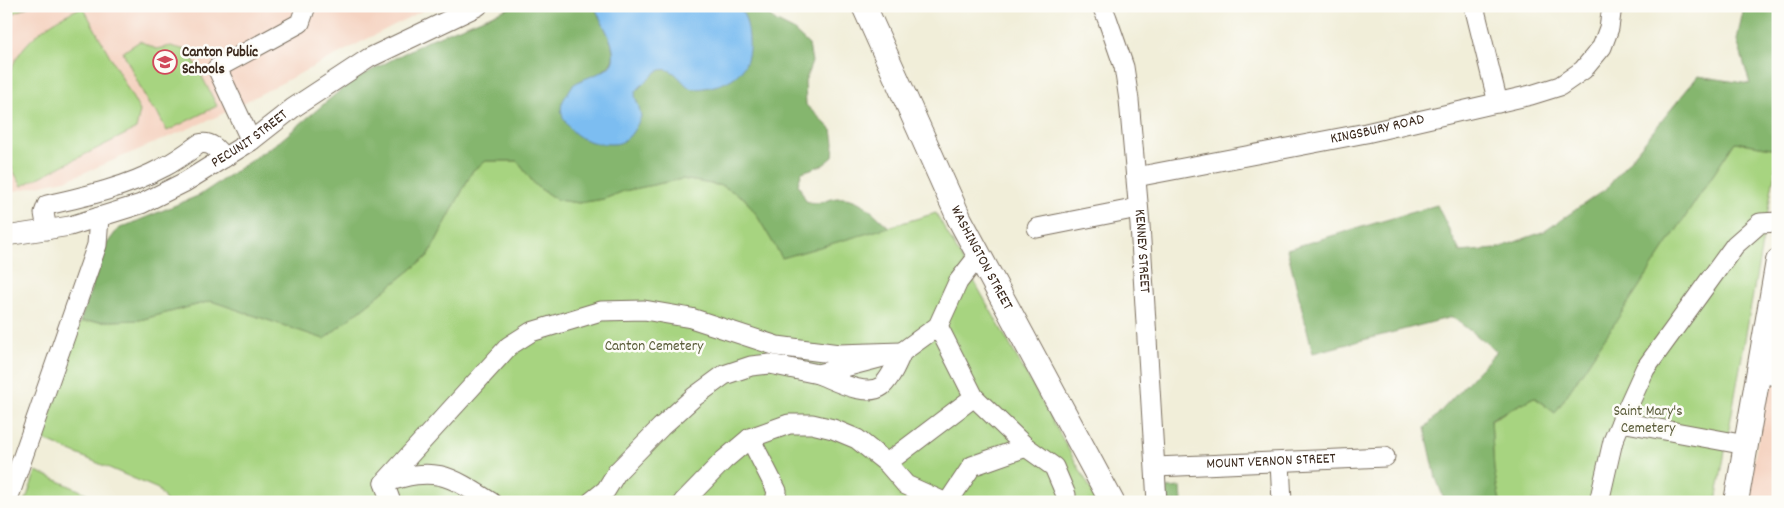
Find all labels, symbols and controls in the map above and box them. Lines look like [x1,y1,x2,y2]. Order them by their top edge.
place label: Canton Public Schools [182,42,258,81]
school or university icon: Canton Public Schools [152,49,178,75]
street label: PECUNIT STREET [207,105,293,174]
street label: KINGSBURY ROAD [1329,109,1427,151]
street label: WASHINGTON STREET [944,202,1018,314]
street label: KENNEY STREET [1128,208,1155,294]
park label: Canton Cemetery [605,336,704,358]
park label: Saint Mary's Cemetery [1613,401,1683,440]
street label: MOUNT VERNON STREET [1206,448,1336,476]

